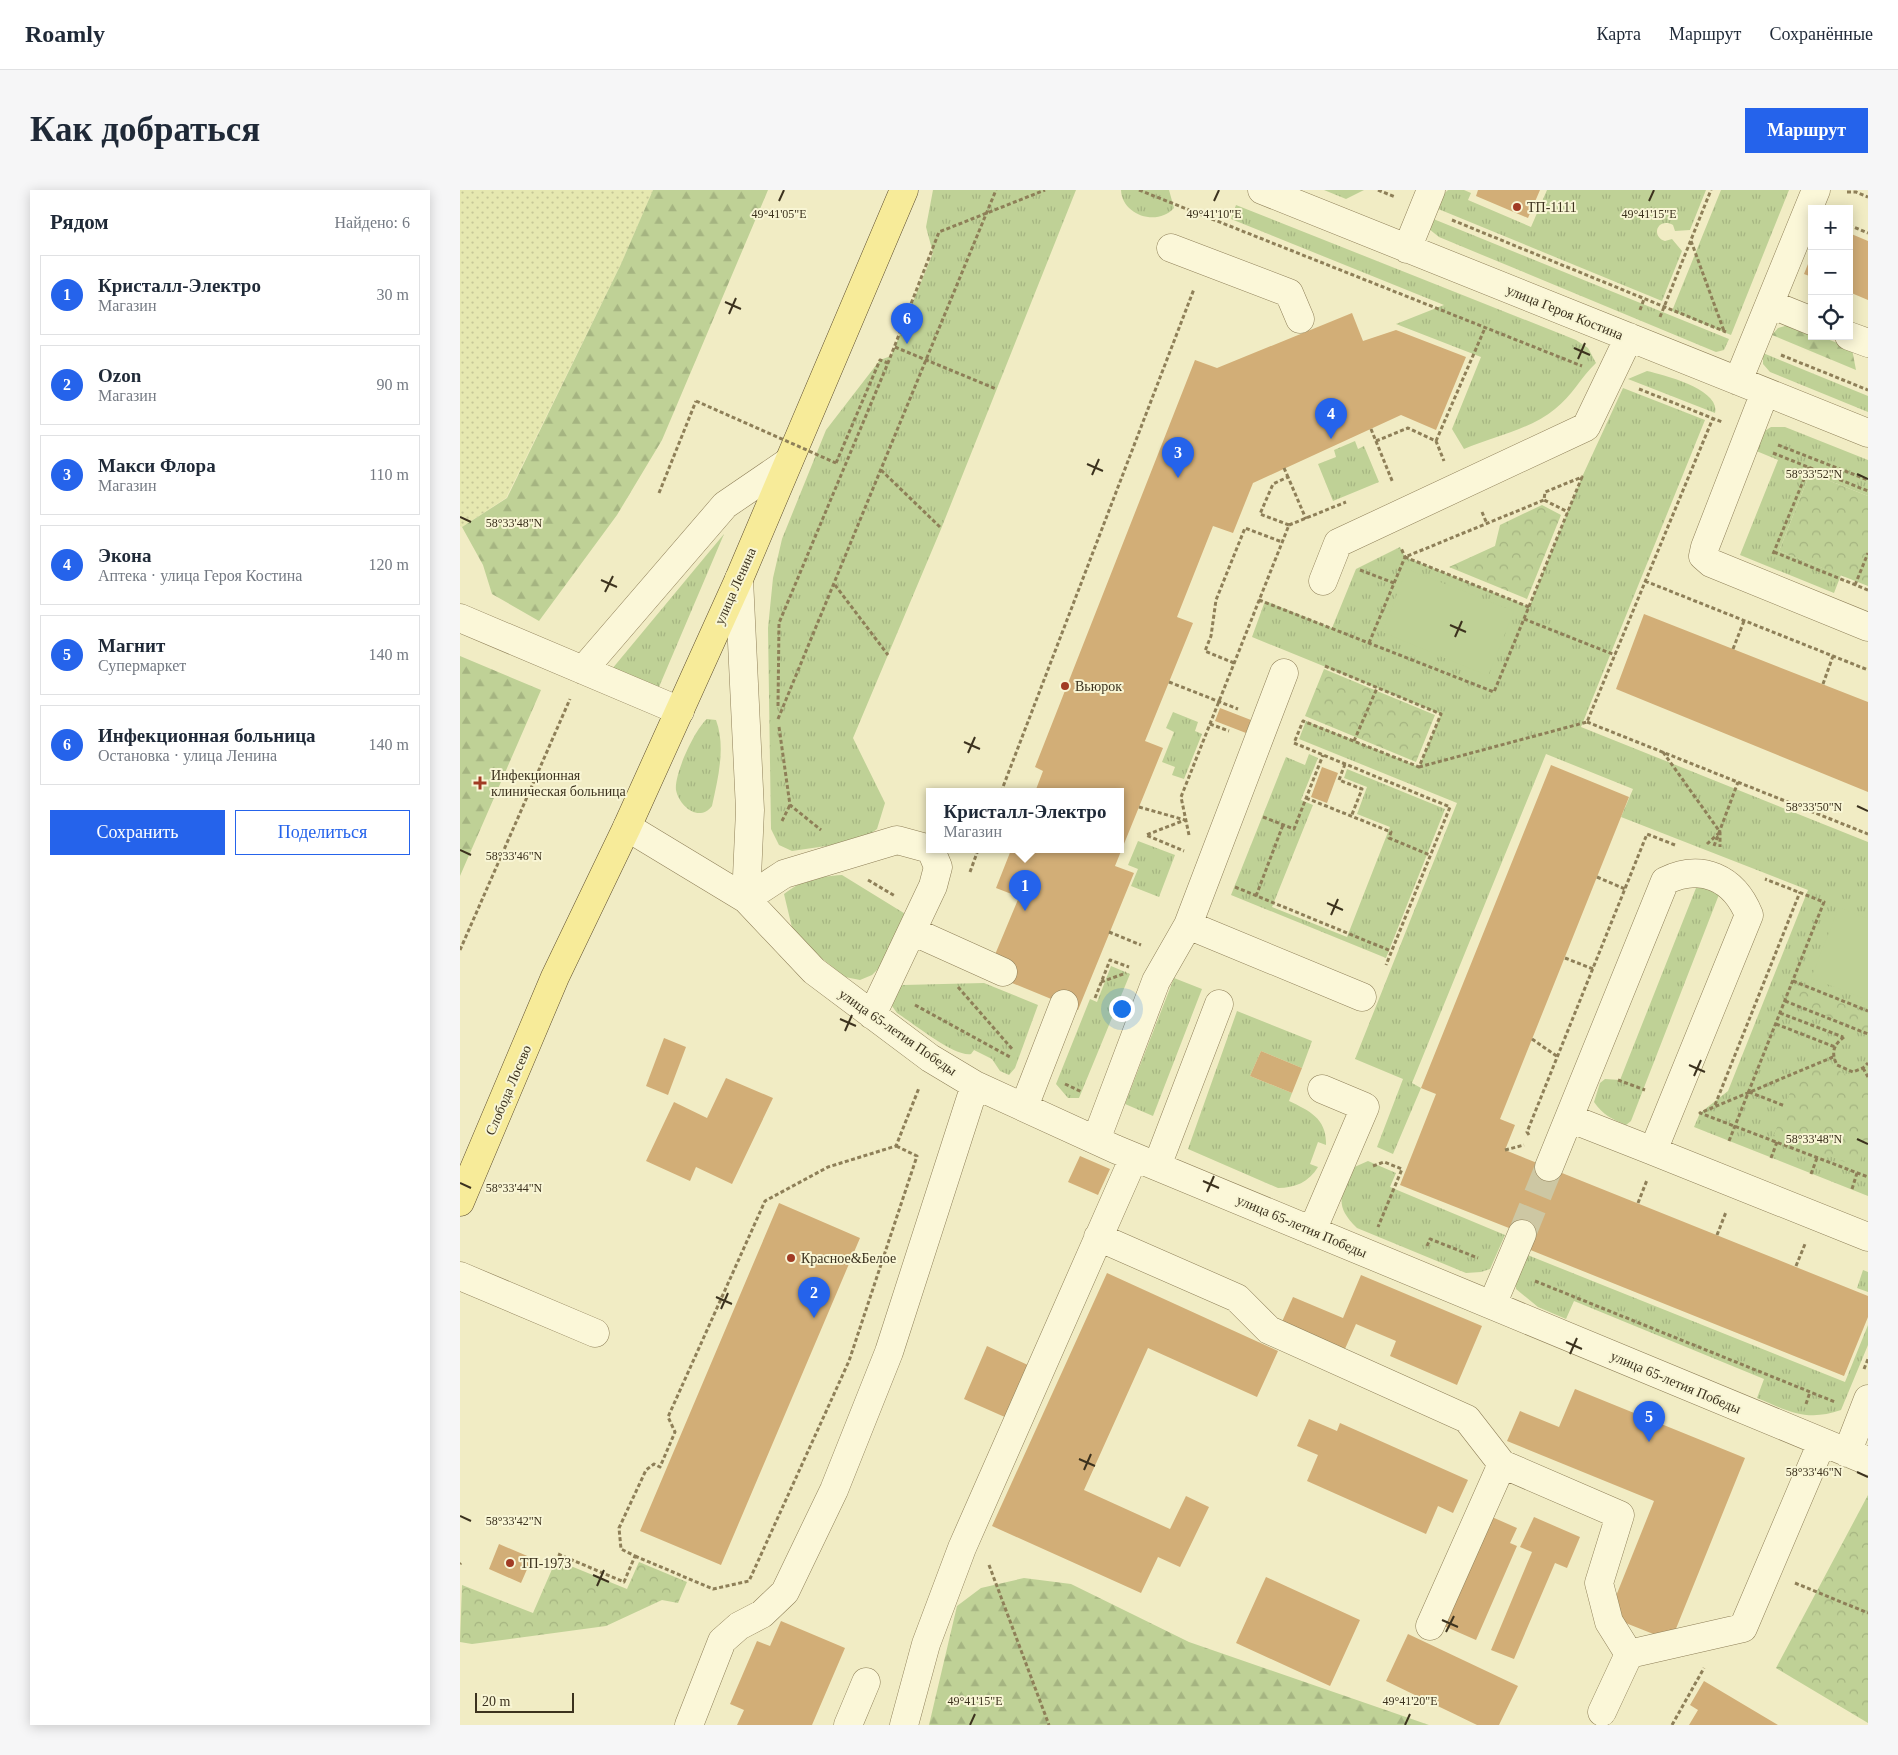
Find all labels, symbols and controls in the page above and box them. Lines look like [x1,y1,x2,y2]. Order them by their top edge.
text: Roamly [25,21,105,47]
text: Карта [1596,24,1641,44]
text: Маршрут [1669,24,1741,44]
text: Сохранённые [1769,24,1873,44]
button: Маршрут [1745,108,1868,153]
text: Как добраться [30,110,260,149]
place label: ТП-1111 [1527,200,1577,215]
marker: ТП-1111 [1511,201,1523,213]
map controls [1808,205,1853,340]
button: + [1808,205,1853,250]
text: 49°41'05"E [751,207,807,221]
text: 49°41'10"E [1186,207,1242,221]
text: 49°41'15"E [1621,207,1677,221]
text: Рядом [50,210,109,234]
text: Найдено: 6 [335,214,410,231]
button: − [1808,250,1853,295]
text: Кристалл-Электро [98,275,261,296]
street label: улица Героя Костина [1504,282,1626,343]
text: 1 [63,286,71,303]
text: 30 m [377,286,409,303]
button: locate [1808,295,1853,340]
text: Магазин [98,297,156,314]
pin: 6 [891,303,923,344]
text: Ozon [98,365,141,386]
text: 2 [63,376,71,393]
text: 90 m [377,376,409,393]
text: Магазин [98,387,156,404]
pin: 4 [1315,398,1347,439]
pin: 3 [1162,437,1194,478]
text: Макси Флора [98,455,216,476]
text: 3 [63,466,71,483]
text: 110 m [369,466,409,483]
text: 58°33'52"N [1786,467,1843,481]
text: Магазин [98,477,156,494]
text: 58°33'48"N [486,516,543,530]
text: Экона [98,545,152,566]
street label: улица Ленина [712,545,759,627]
text: 4 [63,556,71,573]
text: 120 m [369,556,409,573]
text: Аптека · улица Героя Костина [98,567,302,584]
text: Магнит [98,635,165,656]
text: 5 [63,646,71,663]
text: 140 m [369,646,409,663]
text: Супермаркет [98,657,186,674]
place label: Вьюрок [1075,679,1122,694]
marker: Вьюрок [1059,680,1071,692]
text: Инфекционная больница [98,725,316,746]
text: 6 [63,736,71,753]
text: 140 m [369,736,409,753]
text: Остановка · улица Ленина [98,747,277,764]
place label: Инфекционная клиническая больница [491,768,627,799]
marker: Инфекционная клиническая больница [473,776,487,790]
popup [926,788,1124,853]
text: 58°33'50"N [1786,800,1843,814]
text: Кристалл-Электро [944,801,1106,822]
button: Сохранить [50,810,225,855]
button: Поделиться [235,810,410,855]
text: Магазин [944,823,1002,840]
text: 58°33'46"N [486,849,543,863]
pin: 1 [1009,870,1041,911]
street label: улица 65-летия Победы [836,986,960,1079]
your location [1109,996,1135,1022]
street label: Слобода Лосево [483,1043,534,1138]
text: 58°33'48"N [1786,1132,1843,1146]
text: 58°33'44"N [486,1181,543,1195]
street label: улица 65-летия Победы [1234,1192,1370,1261]
place label: Красное&Белое [801,1251,896,1266]
marker: Красное&Белое [785,1252,797,1264]
pin: 2 [798,1277,830,1318]
street label: улица 65-летия Победы [1608,1347,1744,1417]
pin: 5 [1633,1401,1665,1442]
text: 58°33'46"N [1786,1465,1843,1479]
text: 58°33'42"N [486,1514,543,1528]
place label: ТП-1973 [520,1556,571,1571]
marker: ТП-1973 [504,1557,516,1569]
scale bar [475,1690,574,1713]
text: 20 m [482,1694,510,1709]
text: 49°41'15"E [947,1694,1003,1708]
text: 49°41'20"E [1382,1694,1438,1708]

